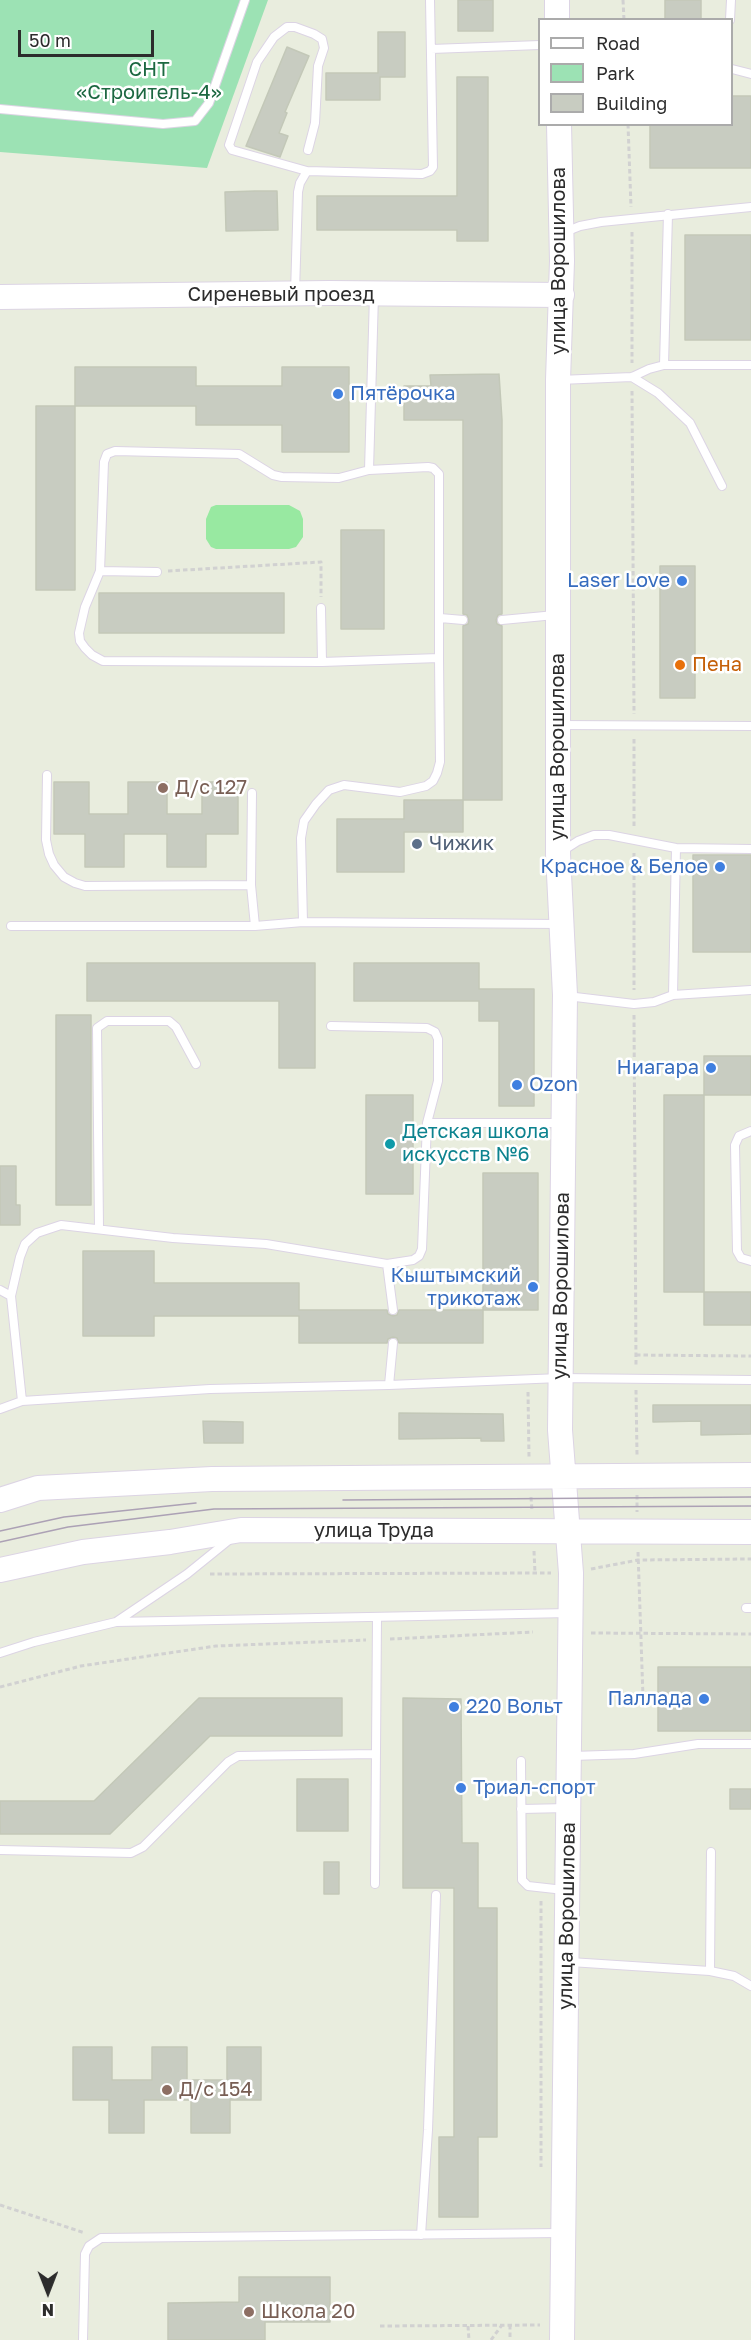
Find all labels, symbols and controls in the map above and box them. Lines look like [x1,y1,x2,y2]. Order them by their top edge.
scale bar [21,18,158,56]
legend [538,18,733,126]
text: 50 m [29,29,71,51]
text: Road [596,32,640,54]
park label: СНТ «Строитель-4» [76,58,222,105]
text: Park [596,62,635,84]
text: Building [596,92,667,114]
street label: улица Ворошилова [547,167,571,355]
street label: Сиреневый проезд [187,283,375,307]
place label: Пятёрочка [350,382,456,406]
marker: Пятёрочка [331,387,345,401]
place label: Laser Love [567,569,670,593]
marker: Laser Love [675,574,689,588]
street label: улица Ворошилова [546,653,570,841]
place label: Пена [692,653,742,677]
marker: Пена [673,658,687,672]
place label: Д/с 127 [175,776,247,800]
marker: Д/с 127 [156,781,170,795]
place label: Чижик [429,832,494,856]
marker: Чижик [410,837,424,851]
place label: Красное & Белое [540,855,708,879]
marker: Красное & Белое [713,860,727,874]
place label: Ниагара [617,1056,699,1080]
marker: Ниагара [704,1061,718,1075]
place label: Ozon [529,1073,578,1097]
marker: Ozon [510,1078,524,1092]
place label: Детская школа искусств №6 [402,1120,549,1167]
marker: Детская школа искусств №6 [383,1137,397,1151]
street label: улица Ворошилова [547,1192,575,1380]
place label: Кыштымский трикотаж [391,1264,521,1311]
marker: Кыштымский трикотаж [526,1280,540,1294]
street label: улица Труда [314,1519,434,1543]
place label: Паллада [607,1687,692,1711]
marker: Паллада [697,1692,711,1706]
place label: 220 Вольт [466,1695,563,1719]
marker: 220 Вольт [447,1700,461,1714]
place label: Триал-спорт [473,1776,595,1800]
marker: Триал-спорт [454,1781,468,1795]
street label: улица Ворошилова [553,1822,581,2010]
place label: Д/с 154 [179,2078,253,2102]
marker: Д/с 154 [160,2083,174,2097]
north arrow [18,2262,78,2322]
text: N [42,2300,54,2320]
place label: Школа 20 [261,2300,355,2324]
marker: Школа 20 [242,2305,256,2319]

